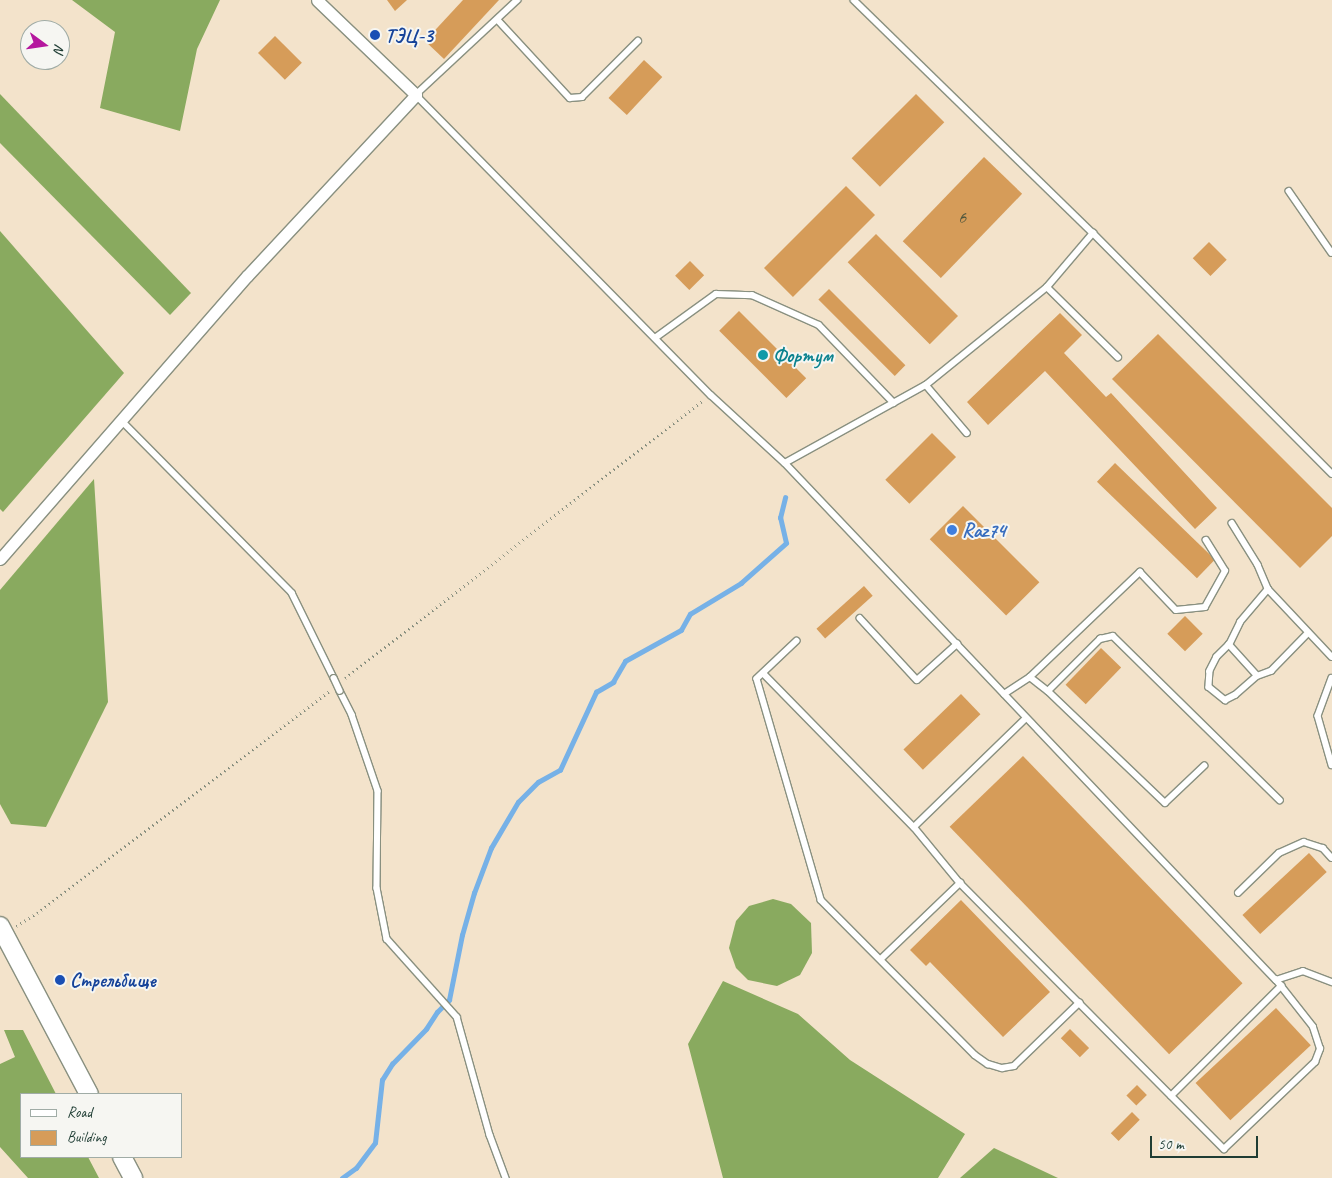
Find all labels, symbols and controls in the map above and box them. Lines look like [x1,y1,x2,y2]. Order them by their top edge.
north arrow [20,20,70,70]
place label: ТЭЦ-3 [385,23,433,47]
marker: ТЭЦ-3 [369,29,381,41]
text: N [50,42,68,55]
house number: 6 [958,206,966,228]
place label: Фортум [773,343,833,367]
marker: Фортум [757,349,769,361]
place label: Raz74 [962,518,1006,542]
marker: Raz74 [946,524,958,536]
place label: Стрельбище [70,968,156,992]
marker: Стрельбище [54,974,66,986]
legend [20,1093,182,1158]
text: Road [67,1103,92,1122]
scale bar [1152,1126,1260,1158]
text: Building [67,1128,106,1147]
text: 50 m [1158,1135,1184,1154]

